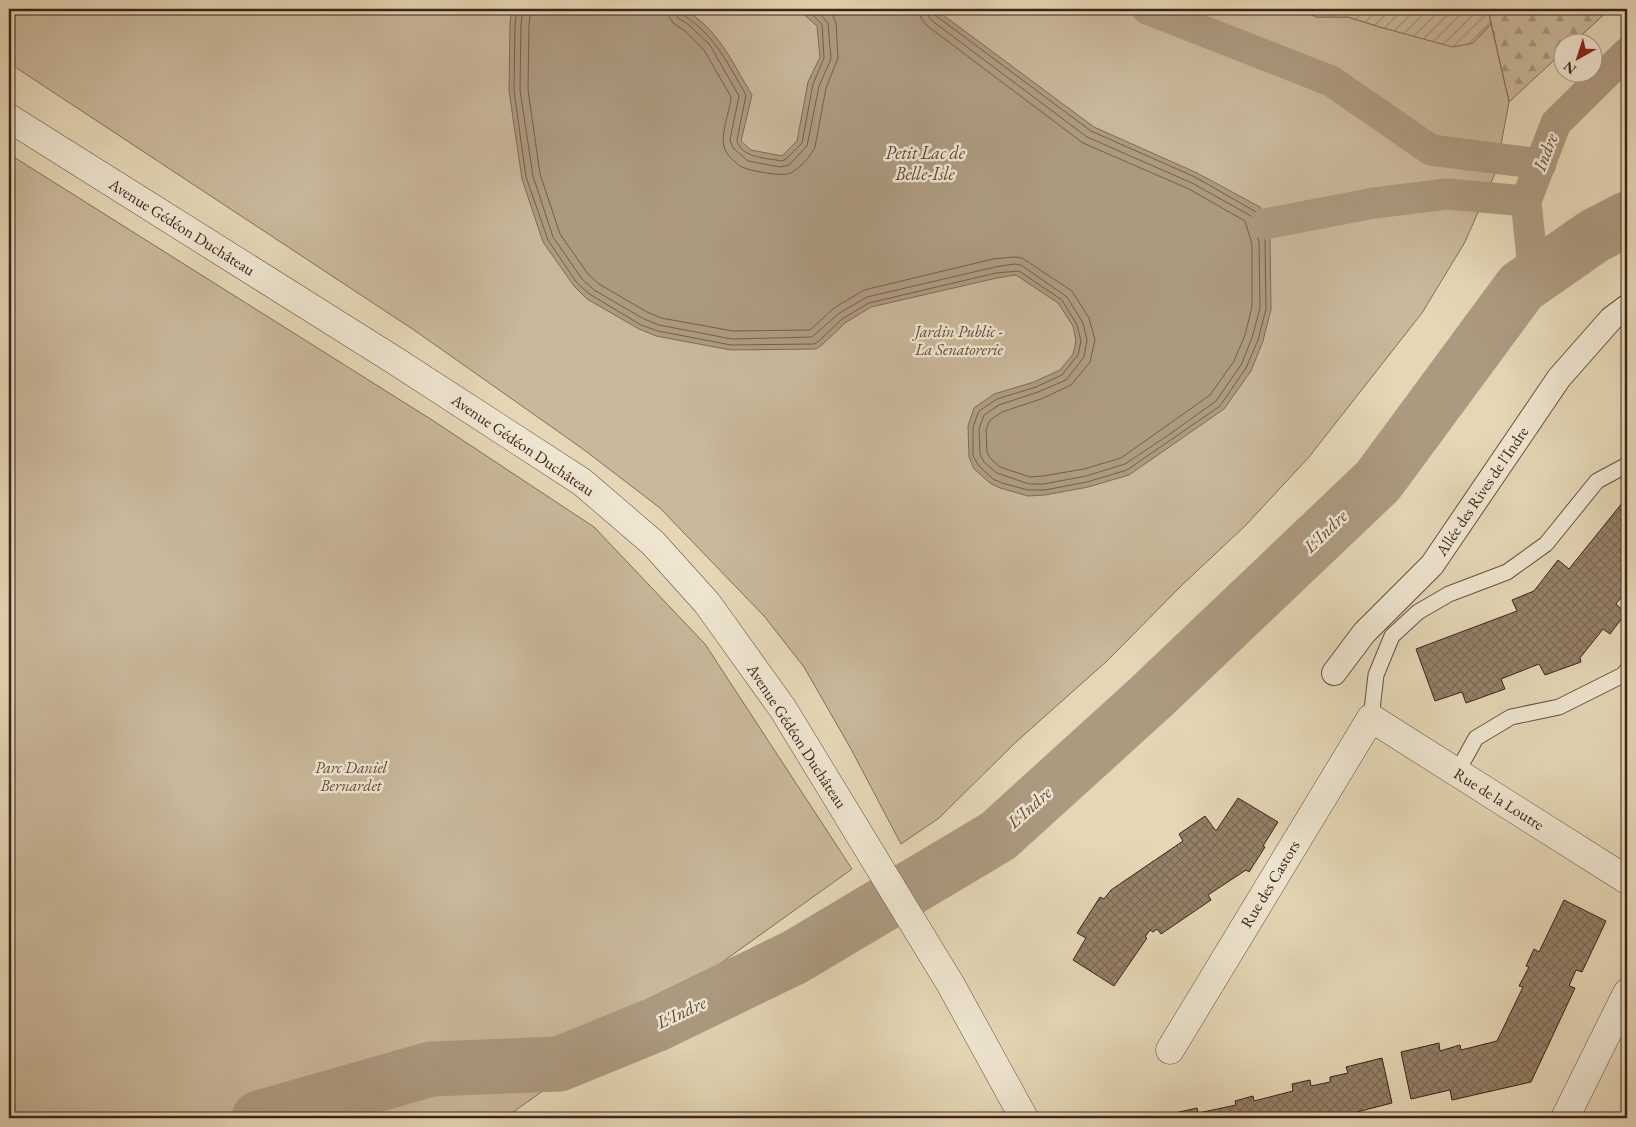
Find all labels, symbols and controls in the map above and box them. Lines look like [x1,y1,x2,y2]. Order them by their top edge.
north arrow [1554,32,1604,82]
text: N [1559,57,1580,79]
water label: Indre [1527,129,1563,175]
water label: Petit Lac de Belle-Isle [885,141,966,185]
street label: Avenue Gédéon Duchâteau [104,173,259,281]
park label: Jardin Public - La Senatorerie [912,321,1003,360]
street label: Avenue Gédéon Duchâteau [447,389,599,501]
street label: Allée des Rives de l'Indre [1430,422,1533,561]
water label: L'Indre [1297,504,1352,558]
street label: Avenue Gédéon Duchâteau [742,659,852,813]
park label: Parc Daniel Bernardet [315,757,387,796]
street label: Rue de la Loutre [1450,763,1548,835]
water label: L'Indre [1001,780,1057,834]
street label: Rue des Castors [1236,836,1304,932]
water label: L'Indre [652,990,710,1034]

